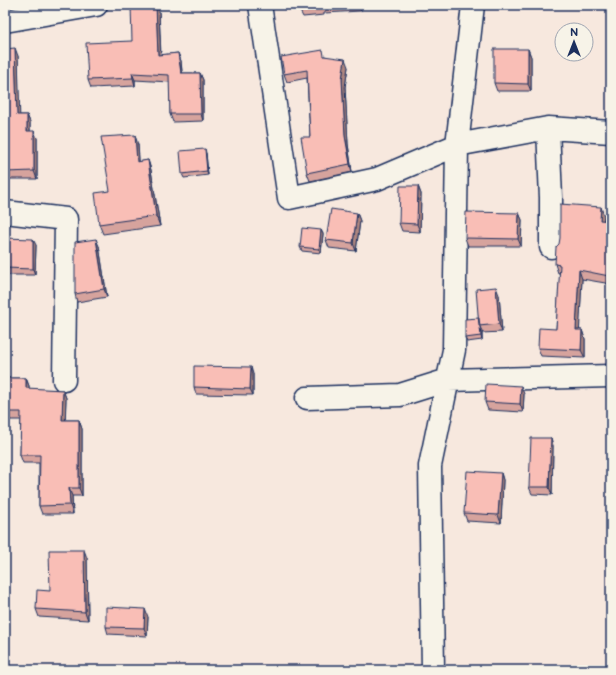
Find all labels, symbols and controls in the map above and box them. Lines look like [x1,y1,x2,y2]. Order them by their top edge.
north arrow [554,22,594,62]
text: N [570,26,578,39]

